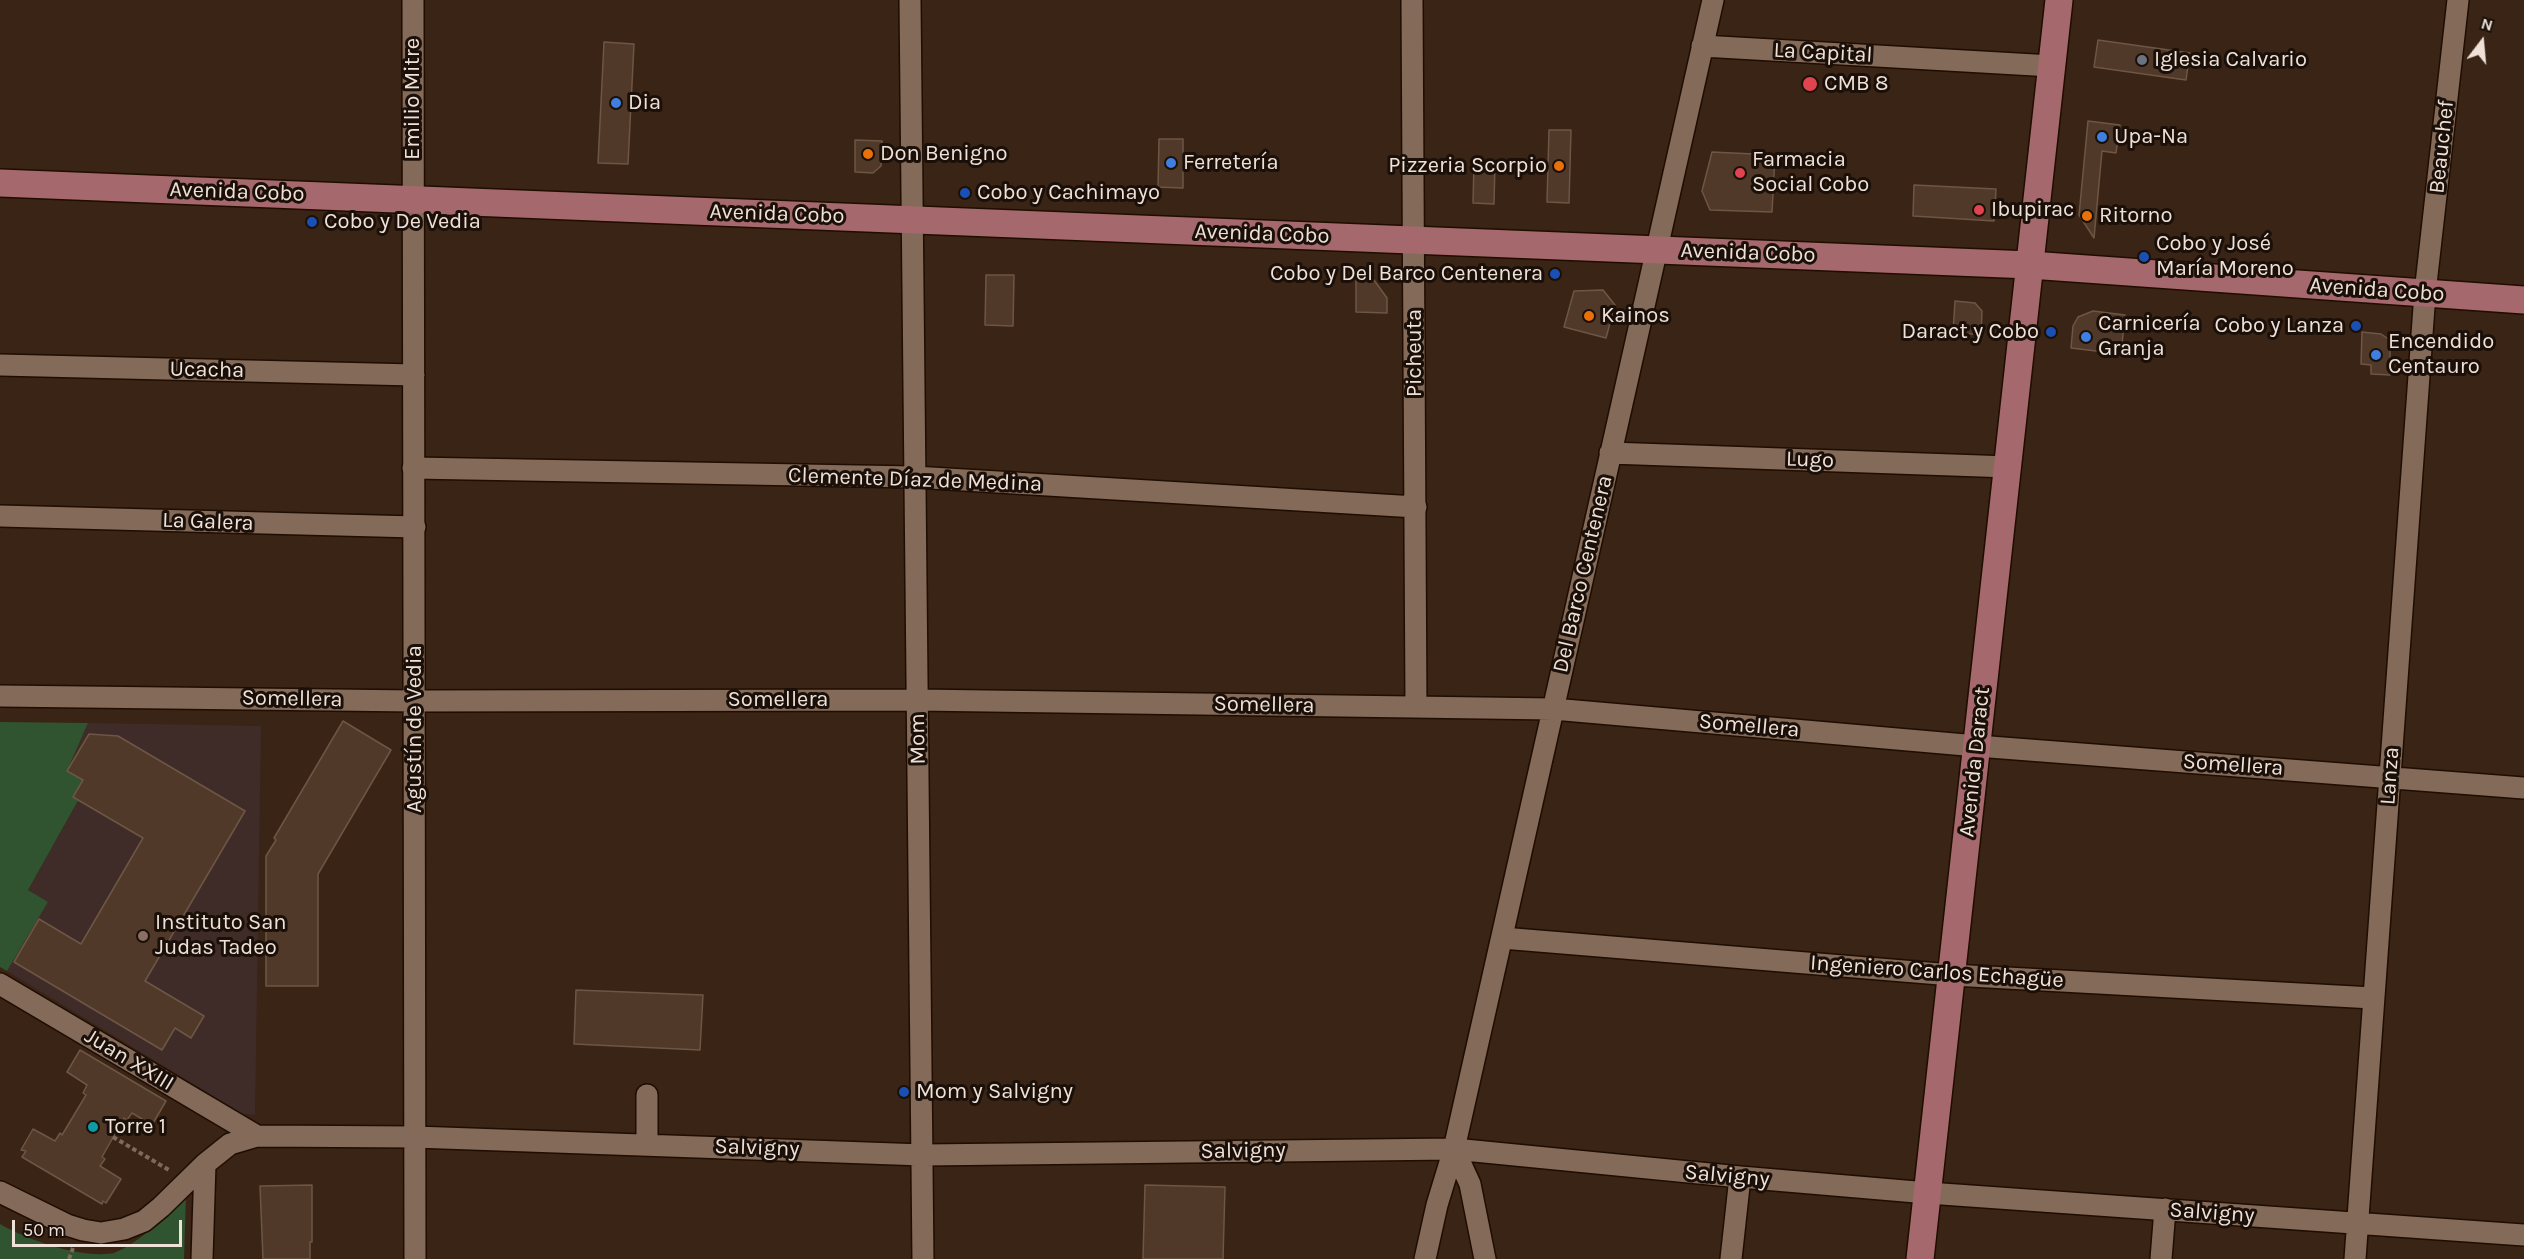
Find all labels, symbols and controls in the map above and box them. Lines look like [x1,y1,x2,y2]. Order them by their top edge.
north arrow [2452,12,2512,72]
text: N [2479,13,2495,35]
street label: La Capital [1773,37,1873,69]
street label: Emilio Mitre [400,38,426,160]
place label: Iglesia Calvario [2154,47,2307,73]
marker: Iglesia Calvario [2135,53,2149,67]
place label: CMB 8 [1824,71,1889,97]
marker: CMB 8 [1801,75,1819,93]
place label: Dia [628,90,661,116]
marker: Dia [609,96,623,110]
street label: Beauchef [2424,99,2460,195]
place label: Upa-Na [2114,124,2188,150]
marker: Upa-Na [2095,130,2109,144]
place label: Don Benigno [880,141,1008,167]
marker: Don Benigno [861,147,875,161]
place label: Farmacia Social Cobo [1752,147,1869,198]
place label: Ferretería [1183,150,1279,176]
place label: Pizzeria Scorpio [1388,153,1547,179]
marker: Ferretería [1164,156,1178,170]
marker: Pizzeria Scorpio [1552,159,1566,173]
marker: Farmacia Social Cobo [1733,166,1747,180]
street label: Avenida Cobo [169,176,305,208]
place label: Cobo y Cachimayo [977,180,1160,206]
marker: Cobo y Cachimayo [958,186,972,200]
place label: Ibupirac [1991,197,2074,223]
street label: Avenida Cobo [709,198,845,230]
marker: Ibupirac [1972,203,1986,217]
place label: Ritorno [2099,203,2173,229]
place label: Cobo y De Vedia [324,209,481,235]
marker: Ritorno [2080,209,2094,223]
marker: Cobo y De Vedia [305,215,319,229]
street label: Avenida Cobo [1194,218,1330,250]
place label: Cobo y José María Moreno [2156,231,2294,282]
street label: Avenida Cobo [1680,237,1816,269]
marker: Cobo y José María Moreno [2137,250,2151,264]
place label: Cobo y Del Barco Centenera [1270,261,1543,287]
marker: Cobo y Del Barco Centenera [1548,267,1562,281]
street label: Avenida Cobo [2309,272,2445,308]
place label: Kainos [1601,303,1670,329]
street label: Picheuta [1402,309,1428,397]
marker: Kainos [1582,309,1596,323]
place label: Carnicería Granja [2098,311,2201,362]
place label: Cobo y Lanza [2215,313,2344,339]
place label: Daract y Cobo [1901,319,2039,345]
marker: Cobo y Lanza [2349,319,2363,333]
marker: Daract y Cobo [2044,325,2058,339]
place label: Encendido Centauro [2388,329,2494,380]
marker: Carnicería Granja [2079,330,2093,344]
marker: Encendido Centauro [2369,348,2383,362]
street label: Ucacha [169,356,245,384]
street label: Lugo [1786,446,1834,474]
street label: Clemente Díaz de Medina [788,462,1042,498]
street label: Del Barco Centenera [1547,473,1619,675]
street label: La Galera [162,507,254,537]
street label: Agustín de Vedia [402,645,428,813]
street label: Somellera [241,685,343,713]
street label: Avenida Daract [1954,686,1996,838]
street label: Somellera [728,687,828,713]
street label: Somellera [1213,691,1315,719]
street label: Somellera [1698,708,1800,744]
street label: Mom [904,713,932,765]
street label: Lanza [2375,746,2405,806]
street label: Somellera [2182,748,2284,782]
place label: Instituto San Judas Tadeo [155,910,287,962]
marker: Instituto San Judas Tadeo [136,929,150,943]
street label: Ingeniero Carlos Echagüe [1809,950,2065,994]
street label: Juan XXIII [80,1023,178,1097]
place label: Mom y Salvigny [916,1079,1073,1105]
marker: Mom y Salvigny [897,1085,911,1099]
place label: Torre 1 [105,1114,166,1140]
marker: Torre 1 [86,1120,100,1134]
street label: Salvigny [714,1133,800,1163]
street label: Salvigny [1200,1137,1286,1165]
street label: Salvigny [1683,1159,1771,1193]
street label: Salvigny [2169,1197,2255,1229]
scale bar [15,1208,184,1246]
text: 50 m [23,1219,65,1241]

